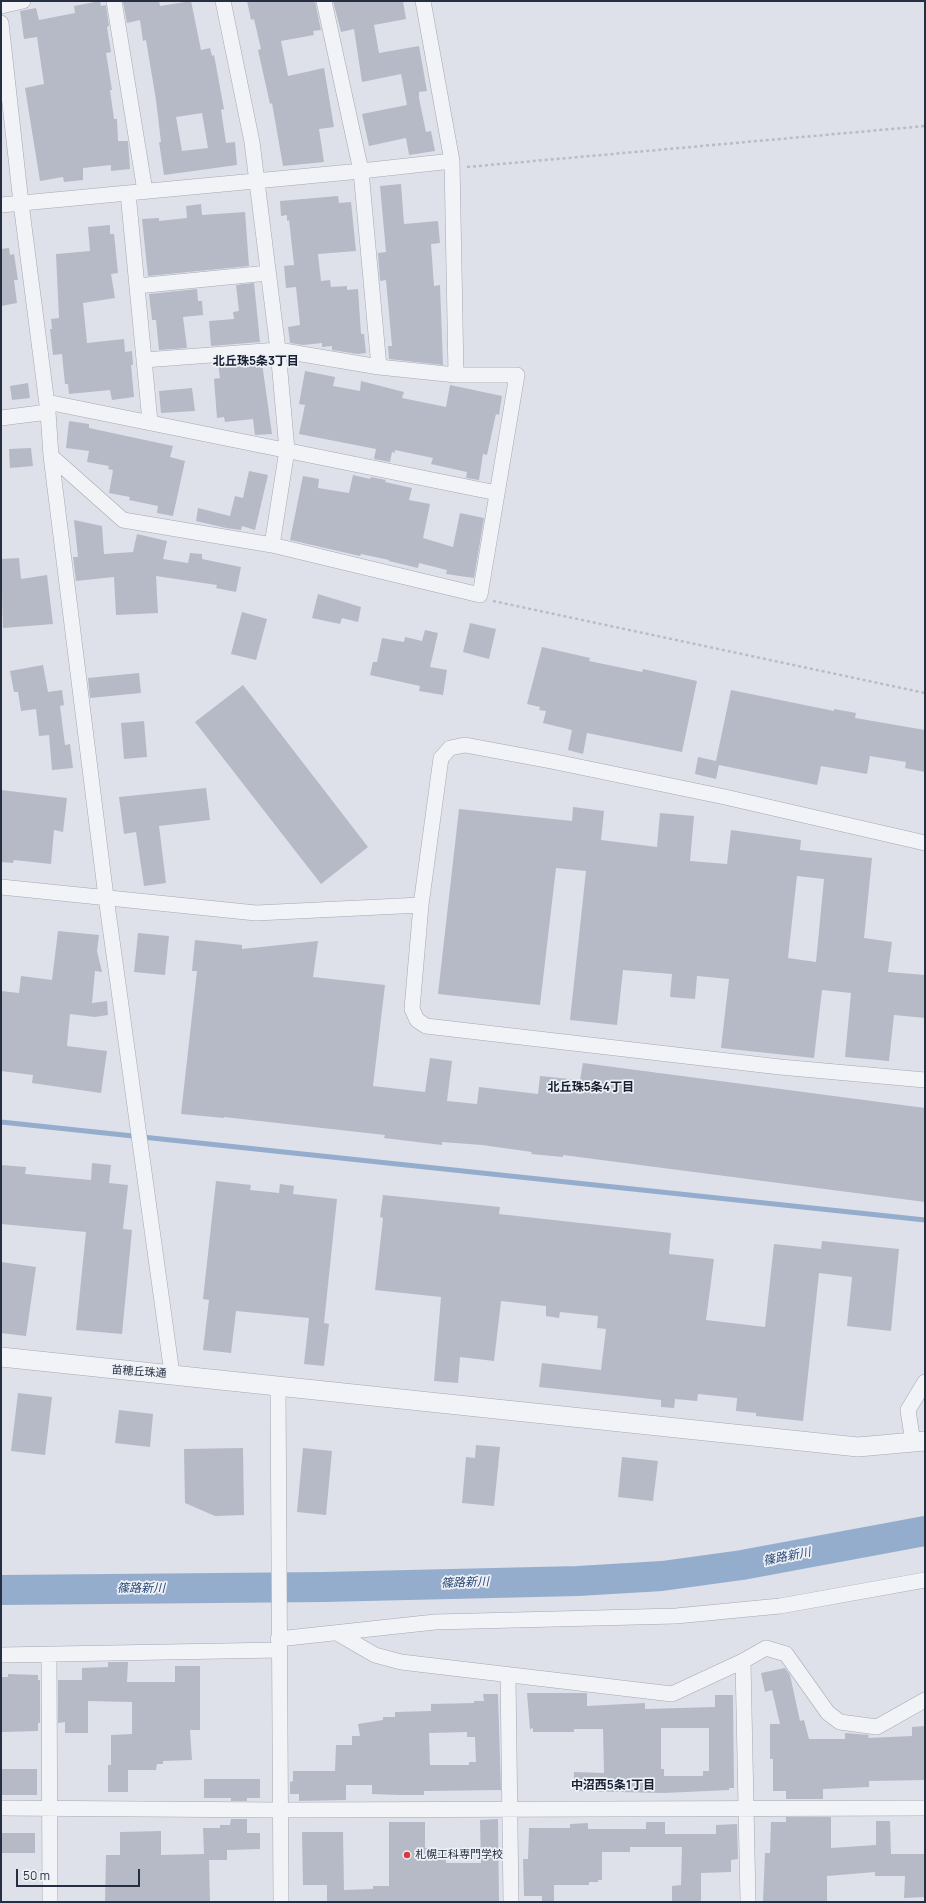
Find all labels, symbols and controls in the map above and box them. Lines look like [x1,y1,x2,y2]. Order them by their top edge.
district label: 北丘珠5条3丁目 [213,355,299,369]
district label: 北丘珠5条4丁目 [548,1081,634,1095]
street label: 苗穂丘珠通 [111,1363,167,1381]
water label: 篠路新川 [762,1545,812,1569]
water label: 篠路新川 [441,1575,489,1591]
water label: 篠路新川 [117,1582,165,1596]
district label: 中沼西5条1丁目 [571,1779,655,1793]
place label: 札幌工科専門学校 [415,1848,503,1862]
marker: 札幌工科専門学校 [402,1850,412,1860]
scale bar [18,1861,142,1887]
text: 50 m [23,1867,50,1884]

